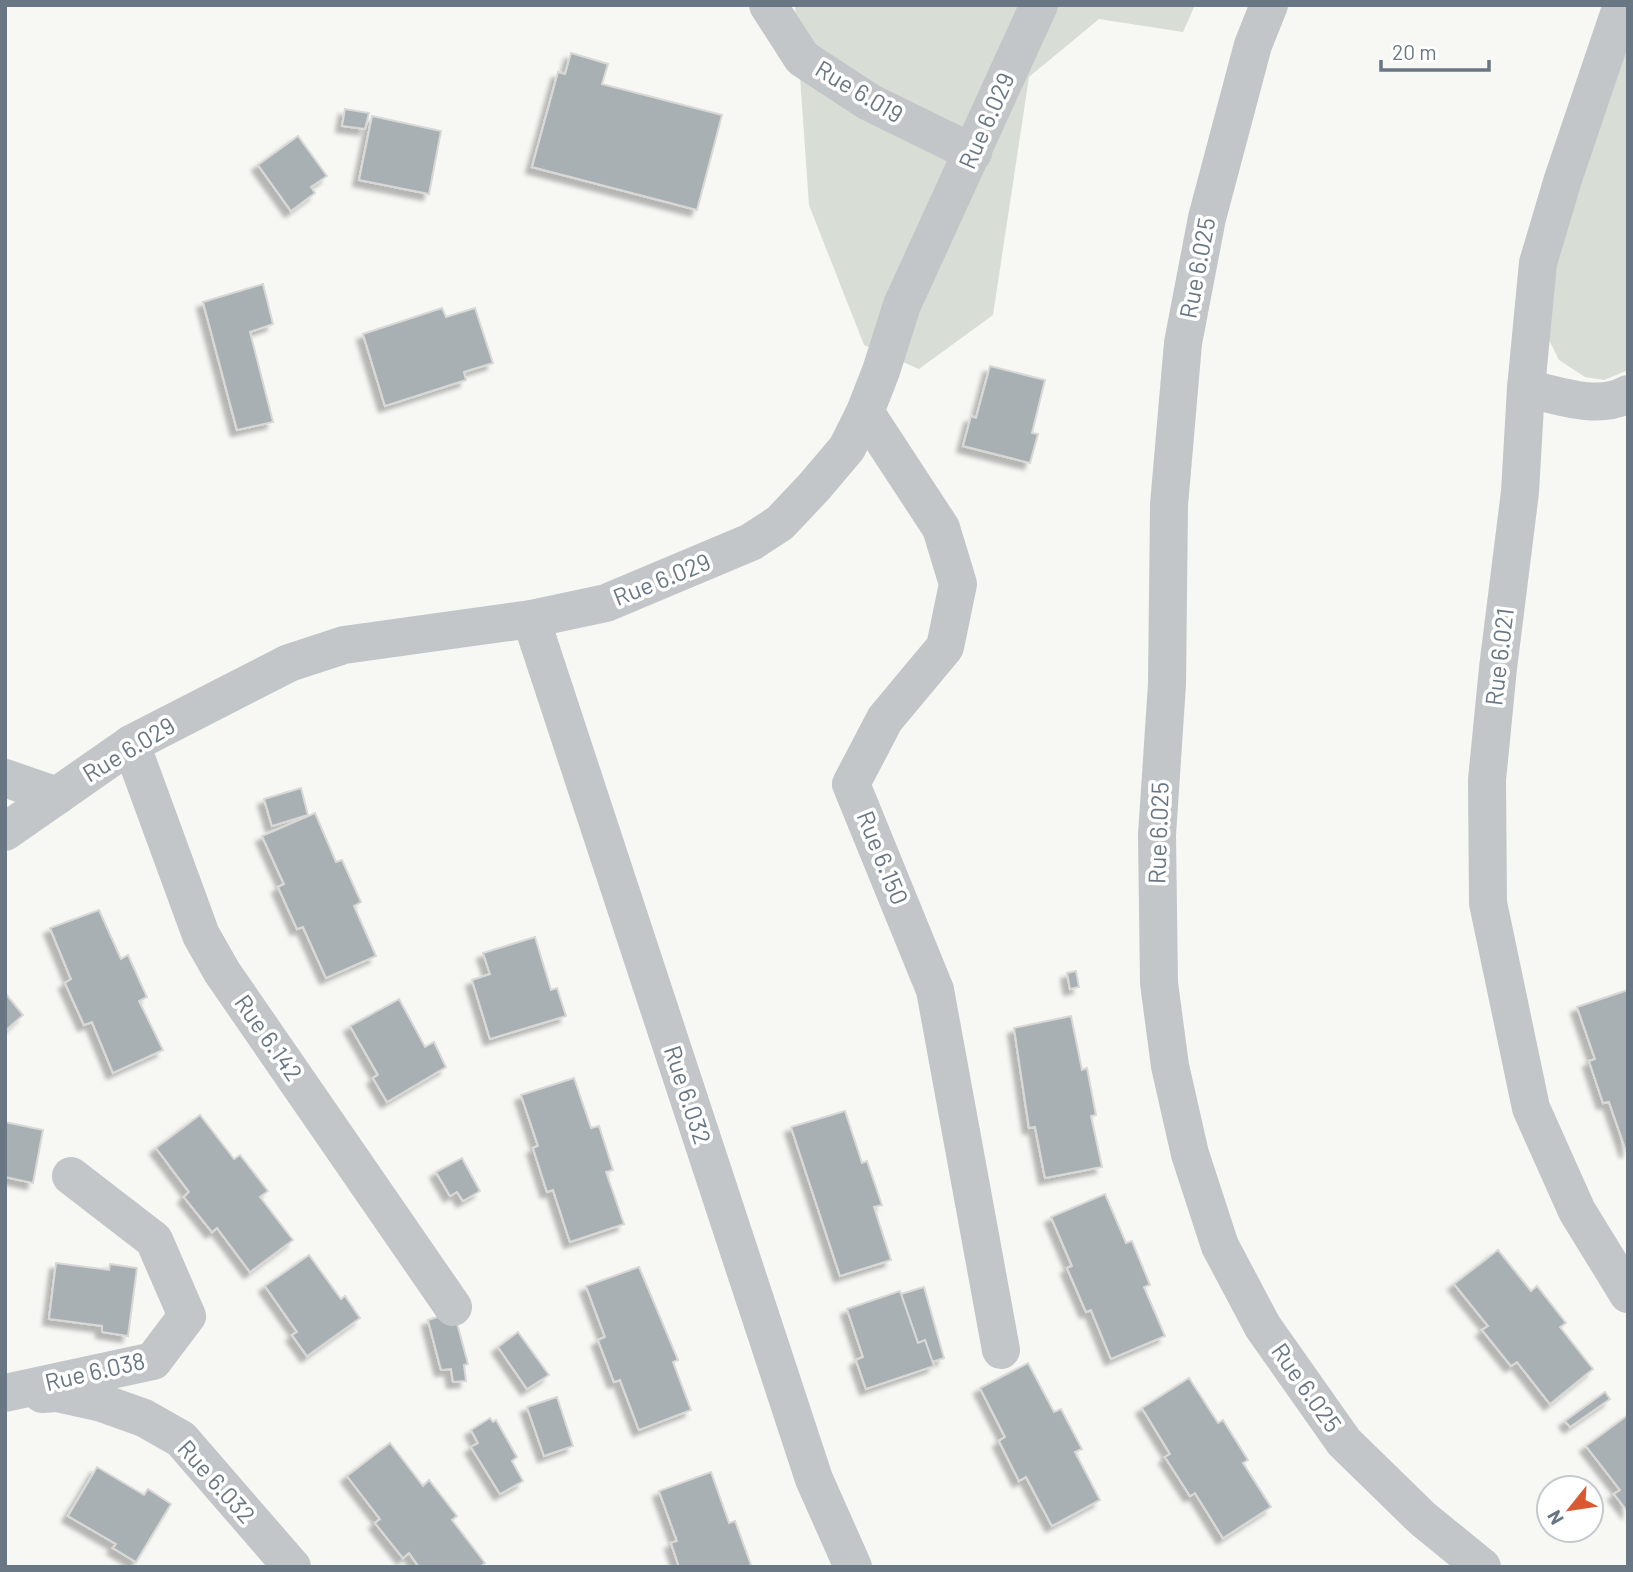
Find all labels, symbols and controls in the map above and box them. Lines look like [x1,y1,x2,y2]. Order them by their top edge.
scale bar [1381,28,1490,72]
text: 20 m [1392,39,1437,64]
street label: Rue 6.019 [811,53,909,128]
street label: Rue 6.029 [952,68,1020,173]
street label: Rue 6.025 [1173,215,1221,321]
street label: Rue 6.029 [609,546,714,611]
street label: Rue 6.021 [1478,606,1519,707]
street label: Rue 6.029 [77,710,180,787]
street label: Rue 6.025 [1141,781,1174,884]
street label: Rue 6.150 [852,806,915,909]
street label: Rue 6.142 [229,988,309,1086]
street label: Rue 6.032 [659,1041,718,1148]
street label: Rue 6.025 [1266,1337,1348,1437]
street label: Rue 6.038 [42,1345,148,1396]
street label: Rue 6.032 [172,1433,262,1529]
north arrow [1535,1474,1605,1544]
text: N [1542,1507,1568,1529]

